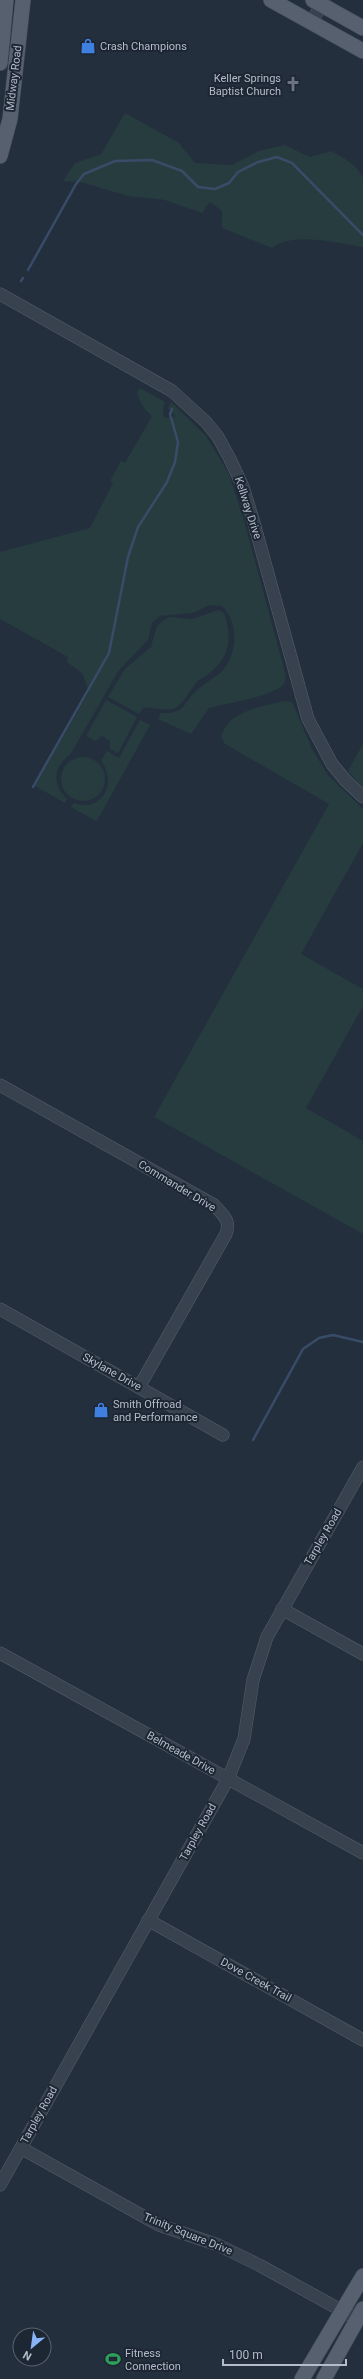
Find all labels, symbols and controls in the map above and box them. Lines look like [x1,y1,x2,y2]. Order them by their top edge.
shop icon: Crash Champions [79,37,97,55]
place label: Crash Champions [100,40,187,53]
street label: Midway Road [4,45,24,111]
place label: Keller Springs Baptist Church [209,72,281,98]
church icon: Keller Springs Baptist Church [284,75,302,93]
street label: Kellway Drive [232,475,264,541]
street label: Commander Drive [136,1158,218,1214]
street label: Skylane Drive [80,1350,144,1394]
place label: Smith Offroad and Performance [113,1398,198,1424]
shop icon: Smith Offroad and Performance [92,1401,110,1419]
street label: Tarpley Road [302,1506,344,1568]
street label: Belmeade Drive [144,1729,218,1777]
street label: Tarpley Road [177,1801,219,1863]
street label: Dove Creek Trail [218,1955,294,2005]
street label: Tarpley Road [18,2084,60,2146]
street label: Trinity Square Drive [142,2210,234,2258]
north arrow [12,2327,52,2367]
scale bar [223,2341,346,2367]
place label: Fitness Connection [125,2347,181,2373]
text: N [21,2348,34,2363]
text: 100 m [229,2348,263,2362]
sports icon: Fitness Connection [104,2350,122,2368]

